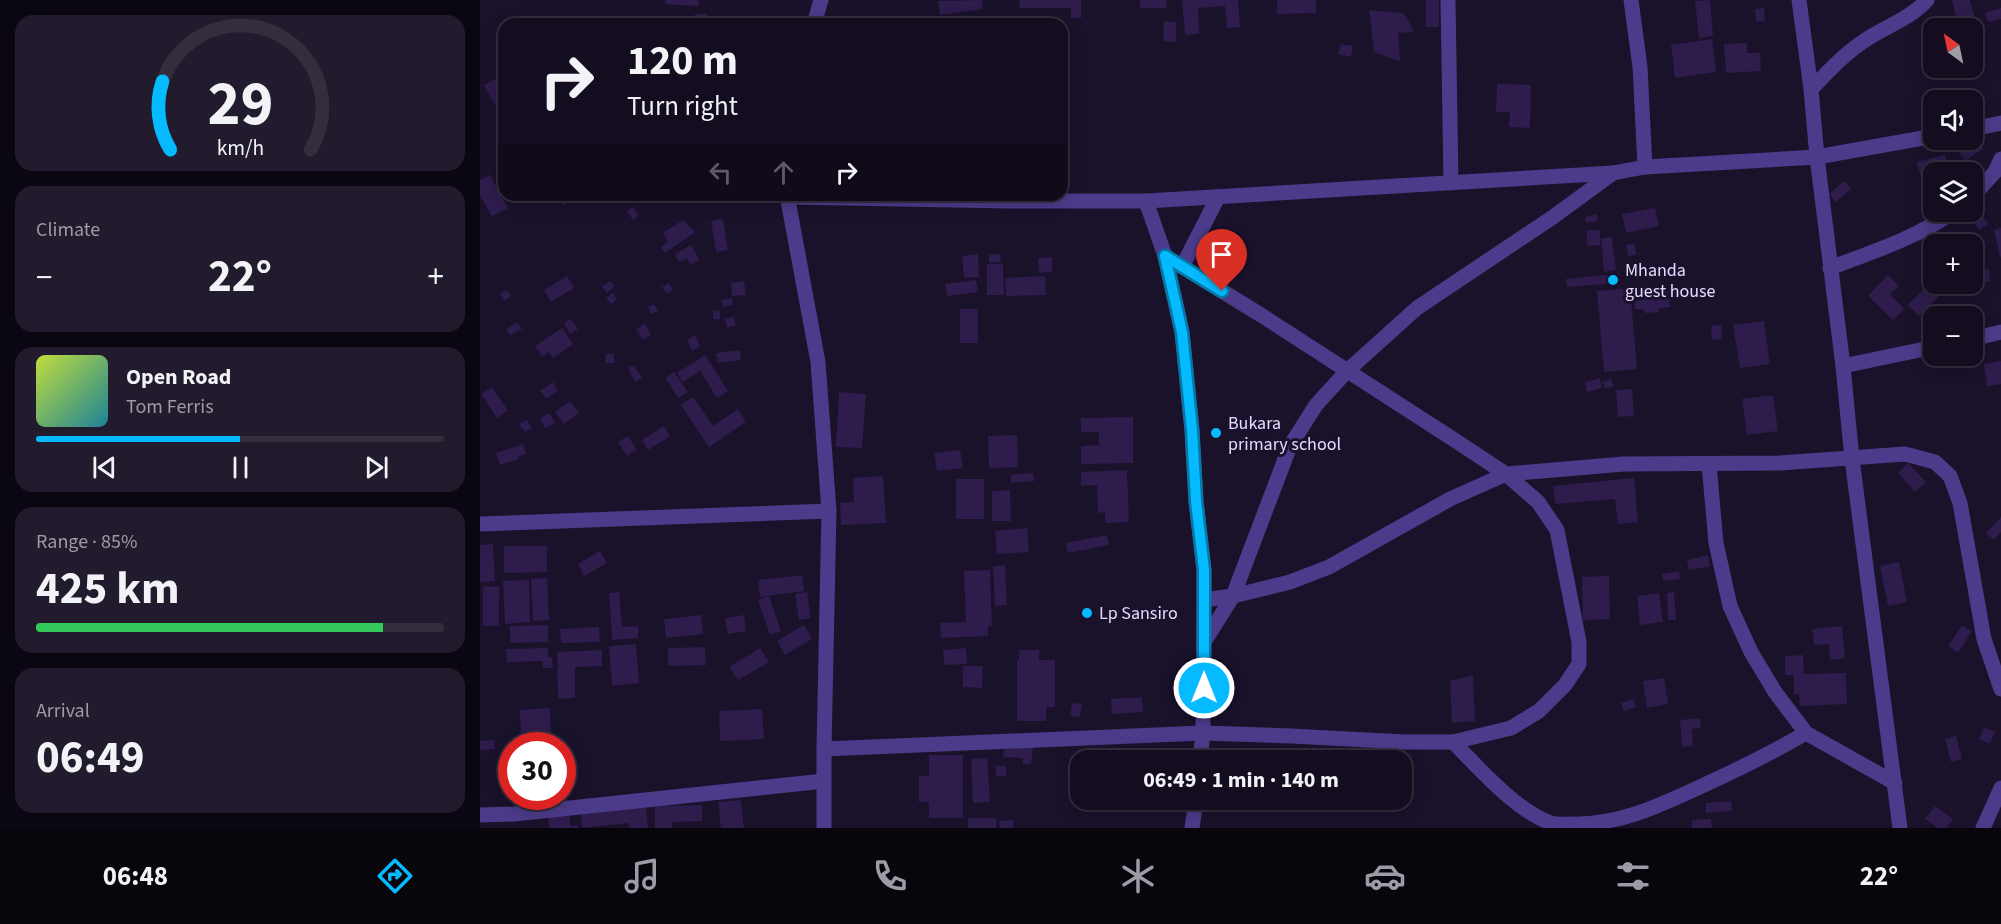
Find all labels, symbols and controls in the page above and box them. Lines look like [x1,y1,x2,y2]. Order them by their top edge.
north arrow [1923,18,1983,78]
map controls [1923,18,1983,366]
text: 120 m [627,31,738,91]
icon: right [528,42,606,120]
text: 29 [207,60,273,149]
text: Turn right [627,87,738,126]
button: sound [1923,90,1983,150]
text: km/h [216,133,264,164]
icon: left [704,156,737,189]
icon: ahead [767,156,800,189]
icon: right [830,156,863,189]
button: layers [1923,162,1983,222]
text: Climate [36,216,100,244]
pin [1196,229,1247,291]
button: + [1923,234,1983,294]
icon: arrive [1205,238,1238,271]
text: 22° [208,245,272,309]
text: − [36,254,52,301]
text: + [428,254,444,301]
place label: Mhanda guest house [1625,258,1716,304]
marker: Mhanda guest house [1606,273,1620,287]
button: − [1923,306,1983,366]
text: Open Road [126,361,231,393]
text: Tom Ferris [126,393,214,421]
place label: Bukara primary school [1228,411,1341,457]
marker: Bukara primary school [1209,426,1223,440]
icon: previous [88,451,121,484]
icon: pause [224,451,257,484]
icon: next [360,451,393,484]
text: Range · 85% [36,528,137,556]
text: 425 km [36,557,180,621]
place label: Lp Sansiro [1099,601,1178,626]
marker: Lp Sansiro [1080,606,1094,620]
position arrow [1172,656,1236,720]
text: Arrival [36,697,90,725]
text: 06:49 [36,726,145,790]
speed limit sign: 30 [498,732,576,810]
text: 06:49 · 1 min · 140 m [1143,764,1339,796]
icon: directions [374,855,416,897]
icon: music [621,855,663,897]
icon: phone [869,855,911,897]
icon: climate [1117,855,1159,897]
icon: car [1364,855,1406,897]
icon: filters [1612,855,1654,897]
text: 06:48 [103,857,168,896]
text: 22° [1860,857,1898,896]

